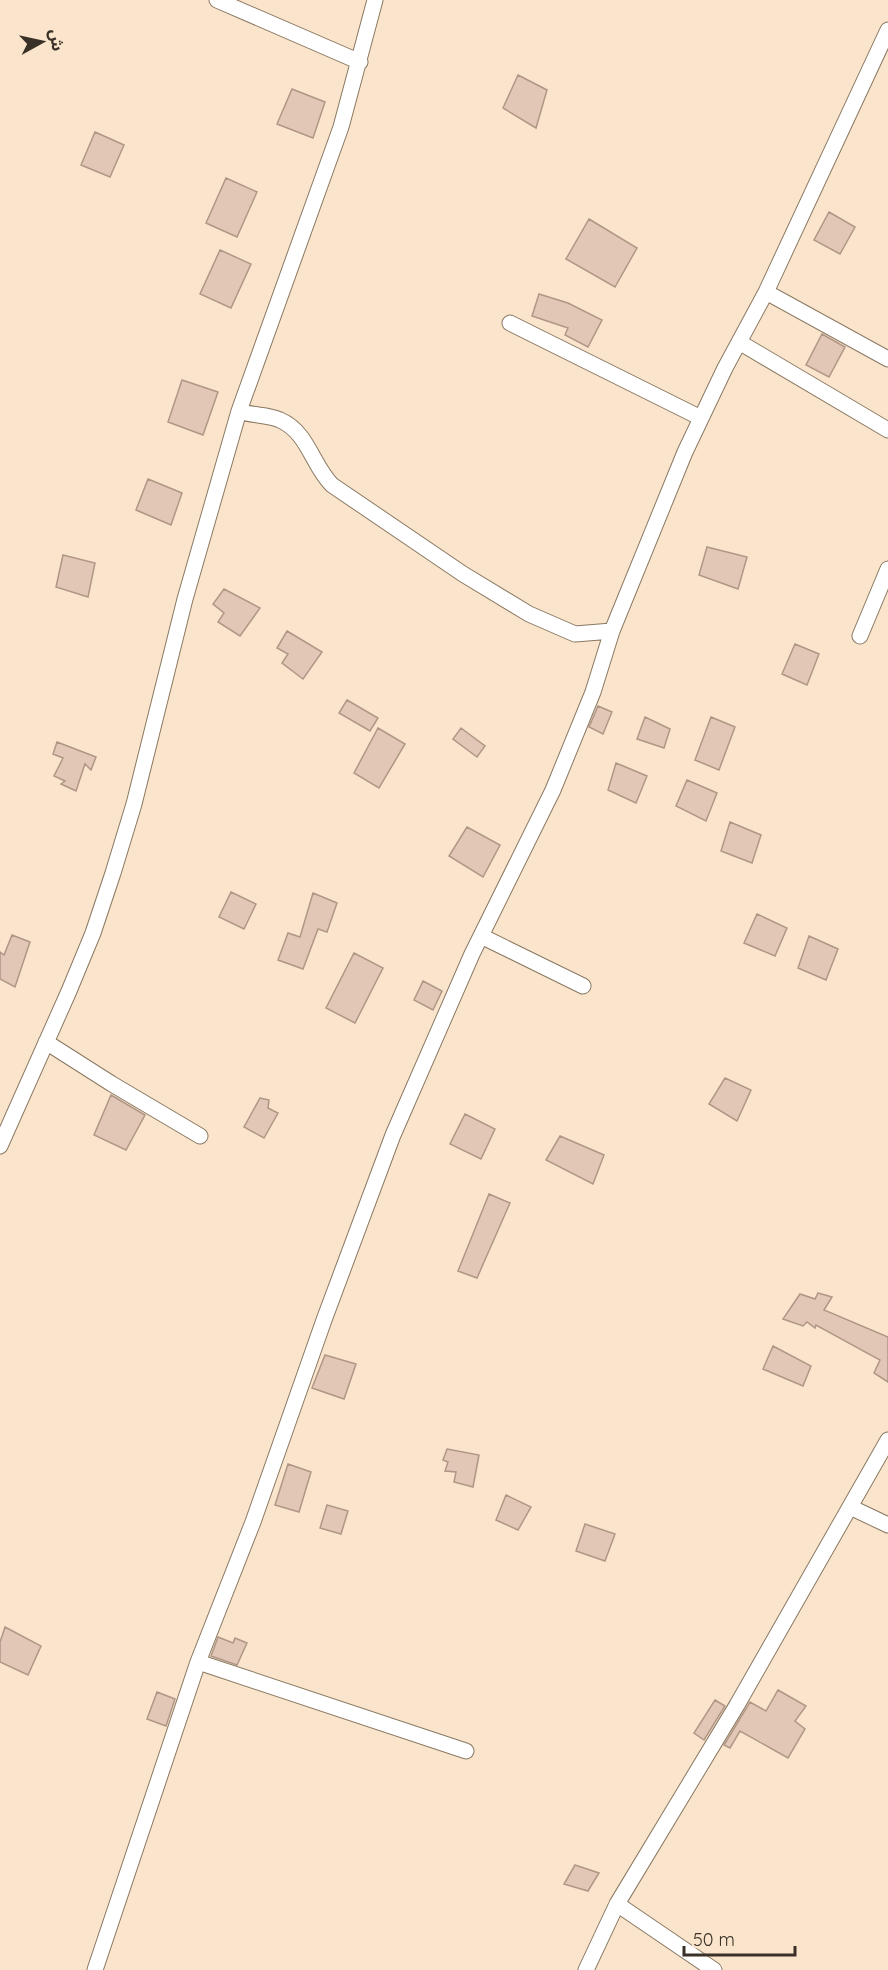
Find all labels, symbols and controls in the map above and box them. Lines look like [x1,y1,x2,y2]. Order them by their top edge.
north arrow [12,12,72,72]
text: ش [45,28,68,52]
scale bar [684,1919,795,1957]
text: 50 m [693,1928,735,1951]

